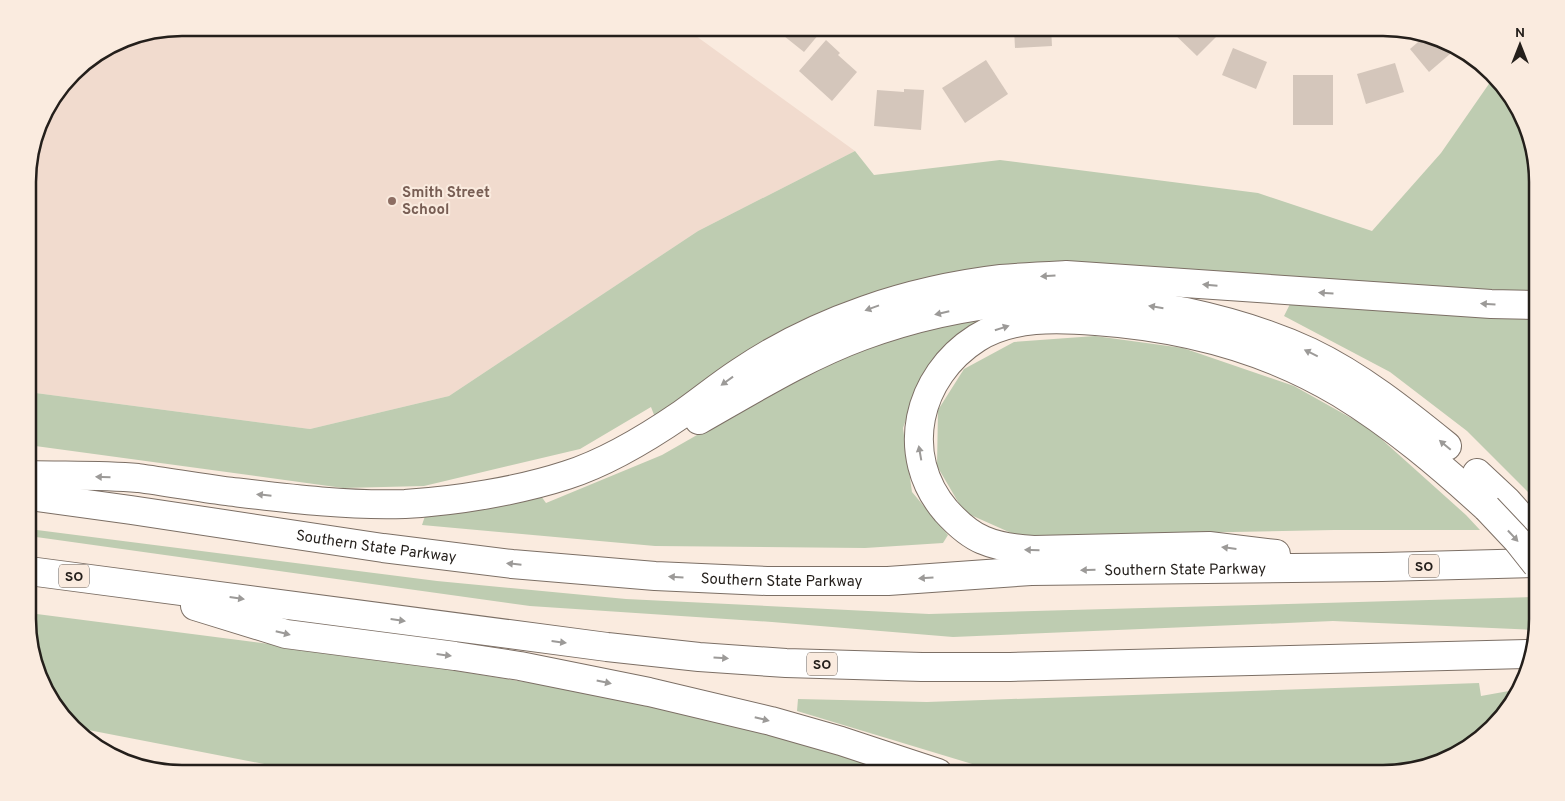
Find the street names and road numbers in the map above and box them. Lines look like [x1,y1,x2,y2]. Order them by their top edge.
street label: Southern State Parkway [295,527,458,568]
road number: SO [1409,554,1439,578]
street label: Southern State Parkway [1104,560,1266,581]
road number: SO [59,564,89,588]
street label: Southern State Parkway [700,570,863,592]
road number: SO [807,652,837,676]

